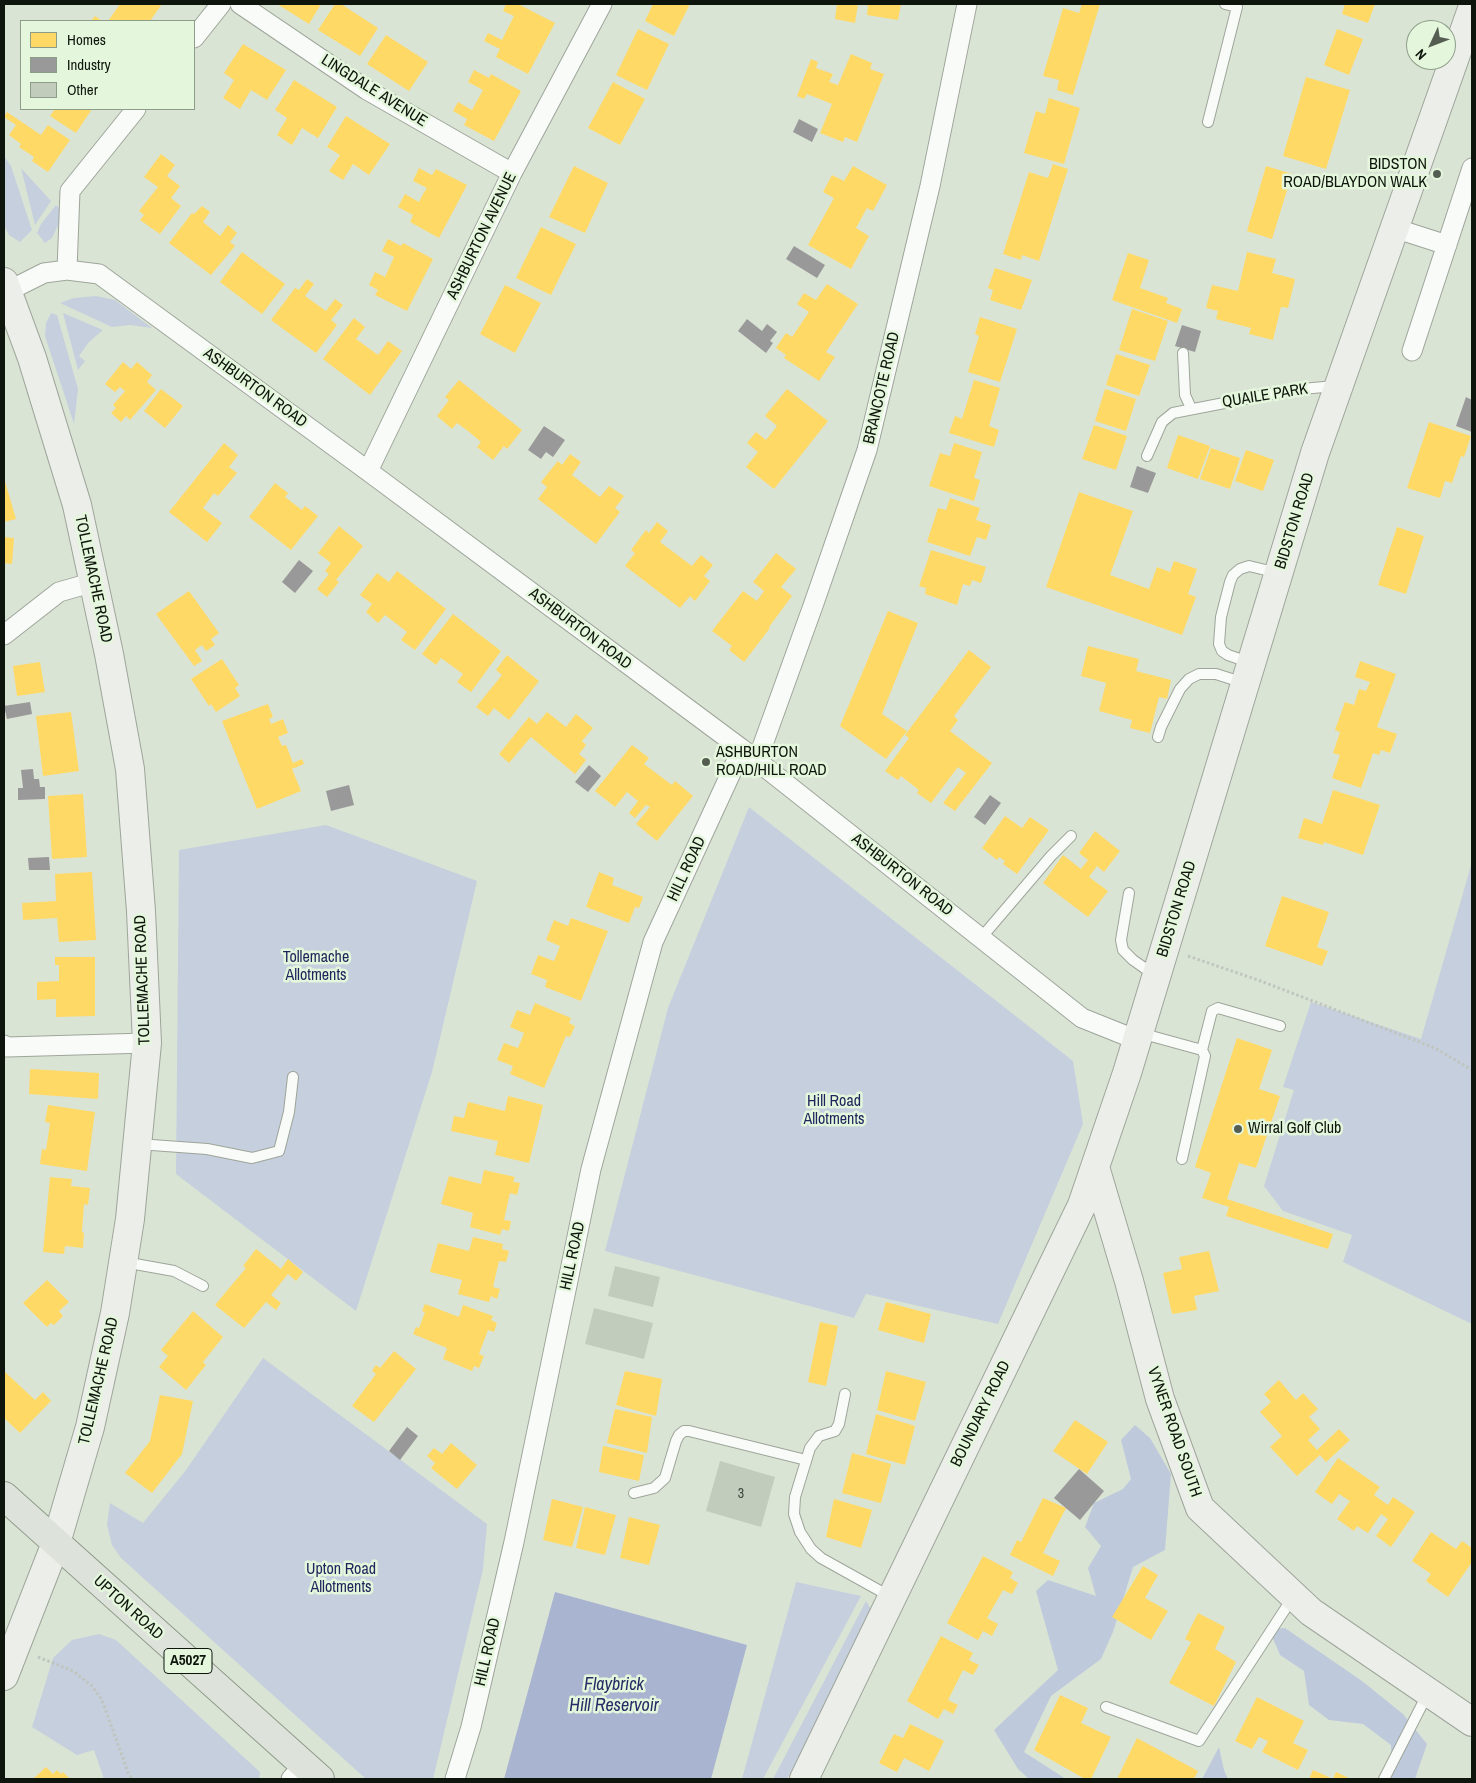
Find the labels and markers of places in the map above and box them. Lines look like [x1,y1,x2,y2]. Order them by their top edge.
place label: BIDSTON ROAD/BLAYDON WALK [1283,155,1427,193]
marker: BIDSTON ROAD/BLAYDON WALK [1431,168,1443,180]
place label: ASHBURTON ROAD/HILL ROAD [716,743,827,781]
marker: ASHBURTON ROAD/HILL ROAD [700,756,712,768]
place label: Wirral Golf Club [1248,1119,1341,1139]
marker: Wirral Golf Club [1232,1123,1244,1135]

